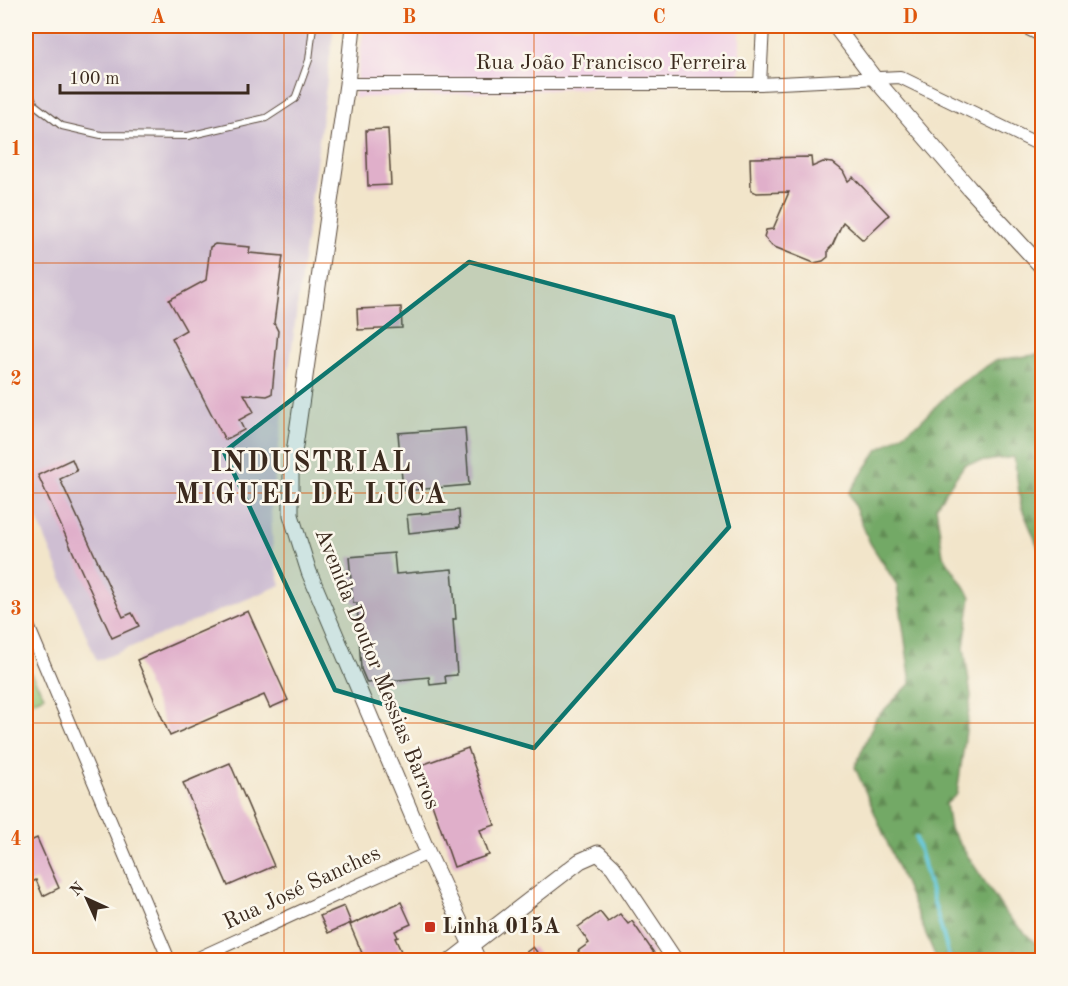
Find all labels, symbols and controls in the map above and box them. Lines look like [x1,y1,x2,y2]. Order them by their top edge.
text: A [150,8,166,28]
text: B [402,8,416,28]
text: C [652,8,666,28]
text: D [902,8,918,28]
street label: Rua João Francisco Ferreira [475,52,747,74]
scale bar [60,57,248,95]
text: 100 m [69,70,120,88]
text: 1 [10,140,22,160]
text: 2 [10,370,22,390]
district label: INDUSTRIAL MIGUEL DE LUCA [175,450,447,510]
street label: Avenida Doutor Messias Barros [310,525,444,813]
text: 3 [10,600,22,620]
text: 4 [10,830,22,850]
street label: Rua José Sanches [220,842,384,934]
north arrow [57,869,117,929]
text: N [68,879,88,900]
place label: Linha 015A [442,916,560,938]
marker: Linha 015A [423,920,437,934]

